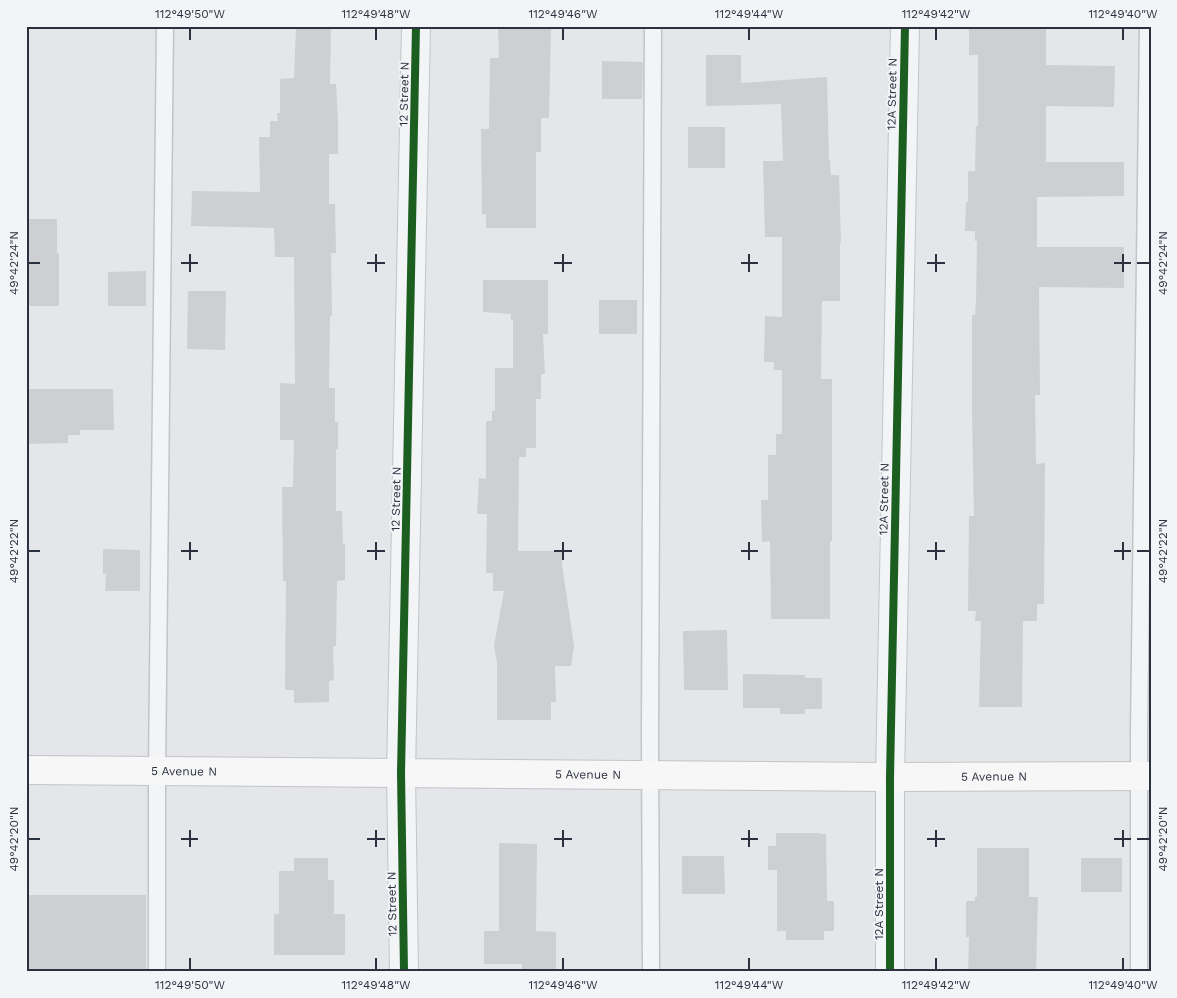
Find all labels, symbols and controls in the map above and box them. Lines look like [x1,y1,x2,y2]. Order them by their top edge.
text: 112°49'50"W [155,7,225,21]
text: 112°49'48"W [341,7,411,21]
text: 112°49'46"W [528,7,598,21]
text: 112°49'44"W [715,7,784,21]
text: 112°49'42"W [902,7,971,21]
text: 112°49'40"W [1088,7,1158,21]
street label: 12A Street N [884,58,900,130]
street label: 12 Street N [396,61,412,127]
text: 49°42'24"N [7,231,21,295]
text: 49°42'24"N [1156,231,1170,295]
street label: 12A Street N [876,463,892,535]
street label: 12 Street N [388,466,404,532]
text: 49°42'22"N [7,519,21,583]
text: 49°42'22"N [1156,519,1170,583]
street label: 5 Avenue N [151,764,217,779]
street label: 5 Avenue N [555,767,621,782]
street label: 5 Avenue N [961,769,1027,784]
text: 49°42'20"N [7,806,21,872]
text: 49°42'20"N [1156,806,1170,872]
street label: 12A Street N [872,868,886,940]
street label: 12 Street N [384,871,400,937]
text: 112°49'50"W [155,978,225,992]
text: 112°49'48"W [341,978,411,992]
text: 112°49'46"W [528,978,598,992]
text: 112°49'44"W [715,978,784,992]
text: 112°49'42"W [902,978,971,992]
text: 112°49'40"W [1088,978,1158,992]

